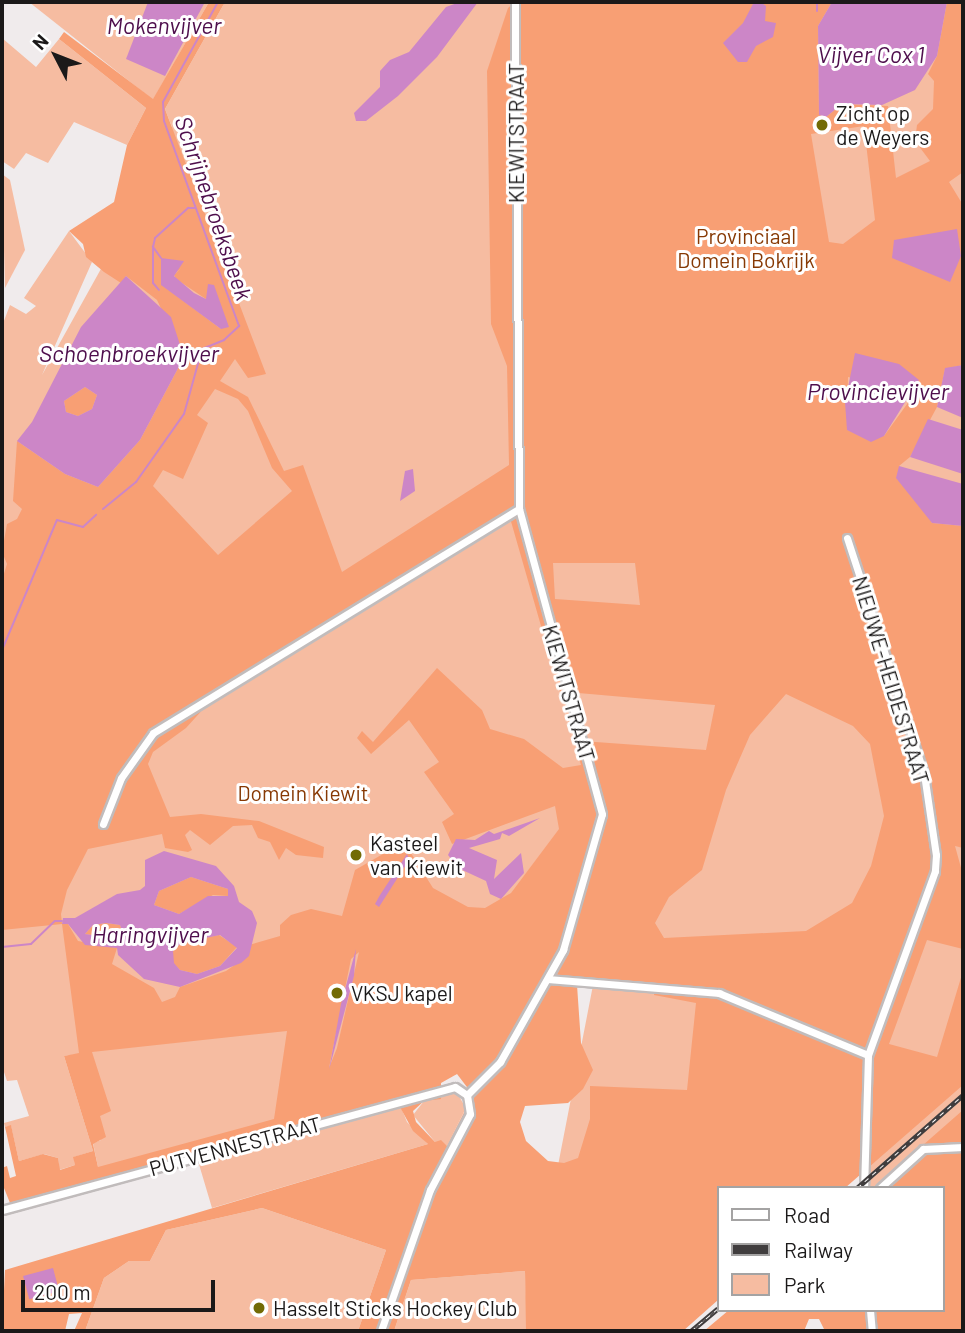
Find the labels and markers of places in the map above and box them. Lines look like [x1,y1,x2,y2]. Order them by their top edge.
place label: Zicht op de Weyers [836,100,929,150]
marker: Zicht op de Weyers [814,117,830,133]
place label: Kasteel van Kiewit [370,830,463,880]
marker: Kasteel van Kiewit [348,847,364,863]
place label: VKSJ kapel [351,980,453,1006]
marker: VKSJ kapel [329,985,345,1001]
place label: Hasselt Sticks Hockey Club [273,1295,517,1321]
marker: Hasselt Sticks Hockey Club [251,1300,267,1316]

